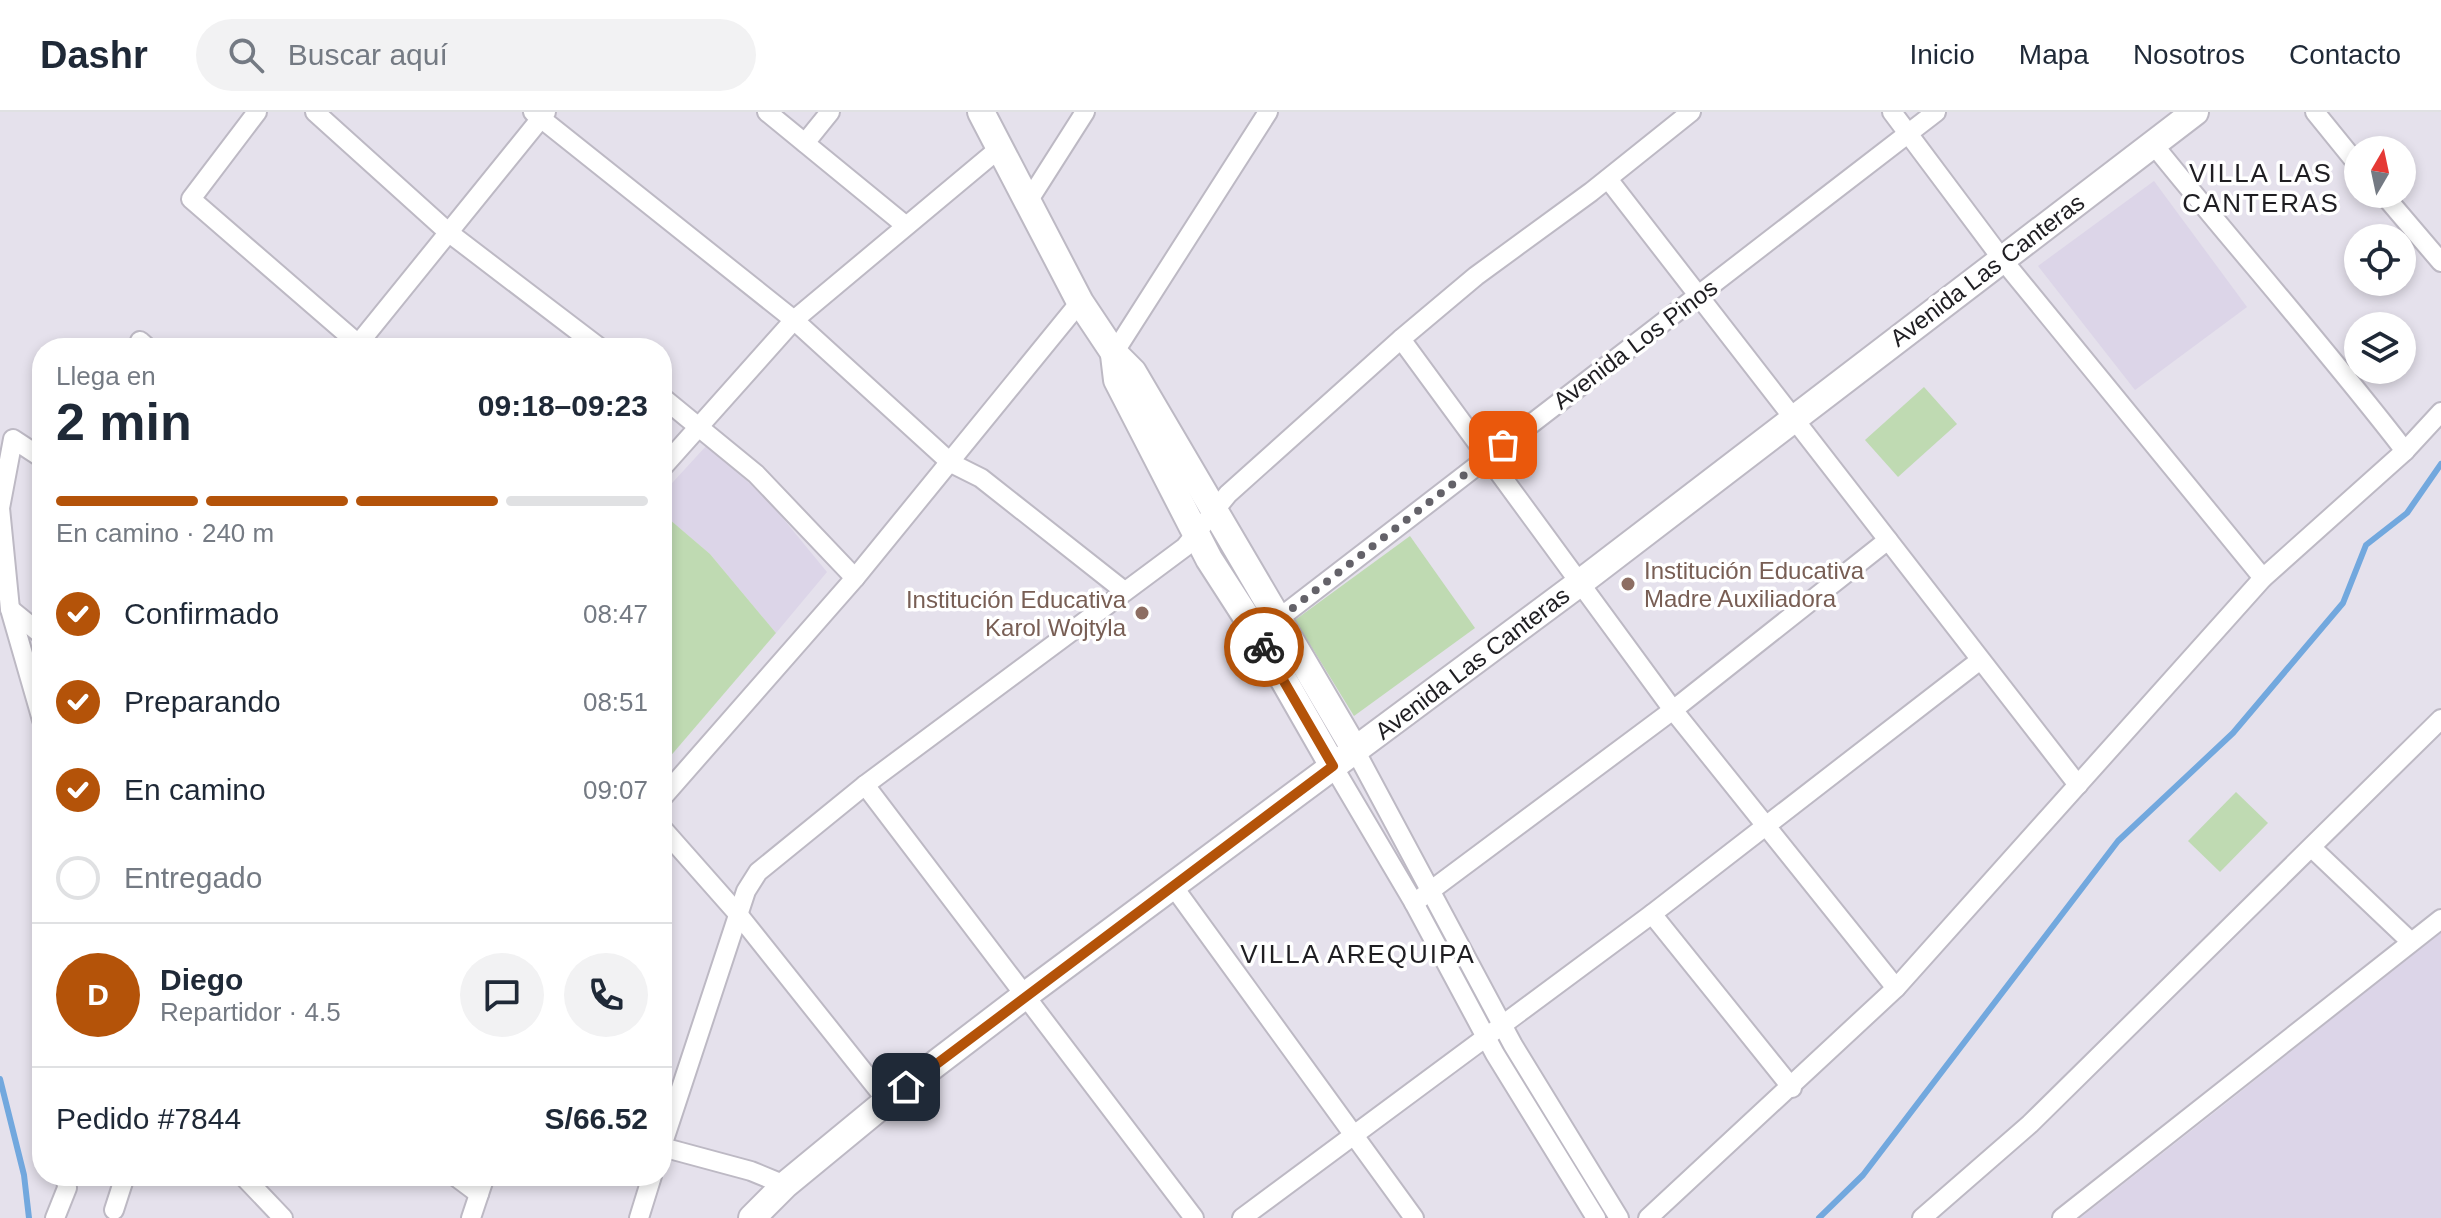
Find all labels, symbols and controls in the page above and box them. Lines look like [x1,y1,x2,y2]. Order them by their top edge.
search box [196,19,756,91]
icon: search [224,33,268,77]
text: Dashr [40,34,148,76]
text: Buscar aquí [288,38,448,71]
text: Inicio [1909,39,1975,70]
text: Mapa [2019,39,2089,70]
text: Nosotros [2133,39,2245,70]
text: Contacto [2289,39,2401,70]
north arrow [2344,136,2416,208]
map controls [2344,136,2416,384]
district label: VILLA LAS CANTERAS [2182,158,2340,218]
street label: Avenida Las Canteras [1885,188,2089,352]
button: locate [2344,224,2416,296]
street label: Avenida Los Pinos [1548,274,1722,414]
button: layers [2344,312,2416,384]
text: Llega en [56,361,156,391]
text: 09:18–09:23 [478,389,648,422]
text: 2 min [56,393,192,451]
pin [1469,411,1537,479]
icon: bag [1481,423,1525,467]
text: En camino · 240 m [56,518,274,548]
place label: Institución Educativa Madre Auxiliadora [1644,557,1865,612]
marker: Institución Educativa Madre Auxiliadora [1619,575,1637,593]
street label: Avenida Las Canteras [1370,581,1574,745]
place label: Institución Educativa Karol Wojtyla [906,586,1127,641]
icon: check [56,592,100,636]
text: Confirmado [124,597,279,630]
text: 08:47 [583,599,648,629]
marker: Institución Educativa Karol Wojtyla [1133,604,1151,622]
courier [1224,607,1304,687]
icon: bike [1242,625,1286,669]
icon: check [56,680,100,724]
text: Preparando [124,685,281,718]
text: 08:51 [583,687,648,717]
icon: check [56,768,100,812]
text: En camino [124,773,266,806]
text: 09:07 [583,775,648,805]
text: Entregado [124,861,262,894]
district label: VILLA AREQUIPA [1240,939,1476,969]
button: chat [460,953,544,1037]
button: phone [564,953,648,1037]
text: Diego [160,963,243,996]
text: D [87,978,109,1011]
text: Repartidor · 4.5 [160,997,341,1027]
pin [872,1053,940,1121]
icon: home [884,1065,928,1109]
text: Pedido #7844 [56,1102,241,1135]
text: S/66.52 [545,1102,648,1135]

